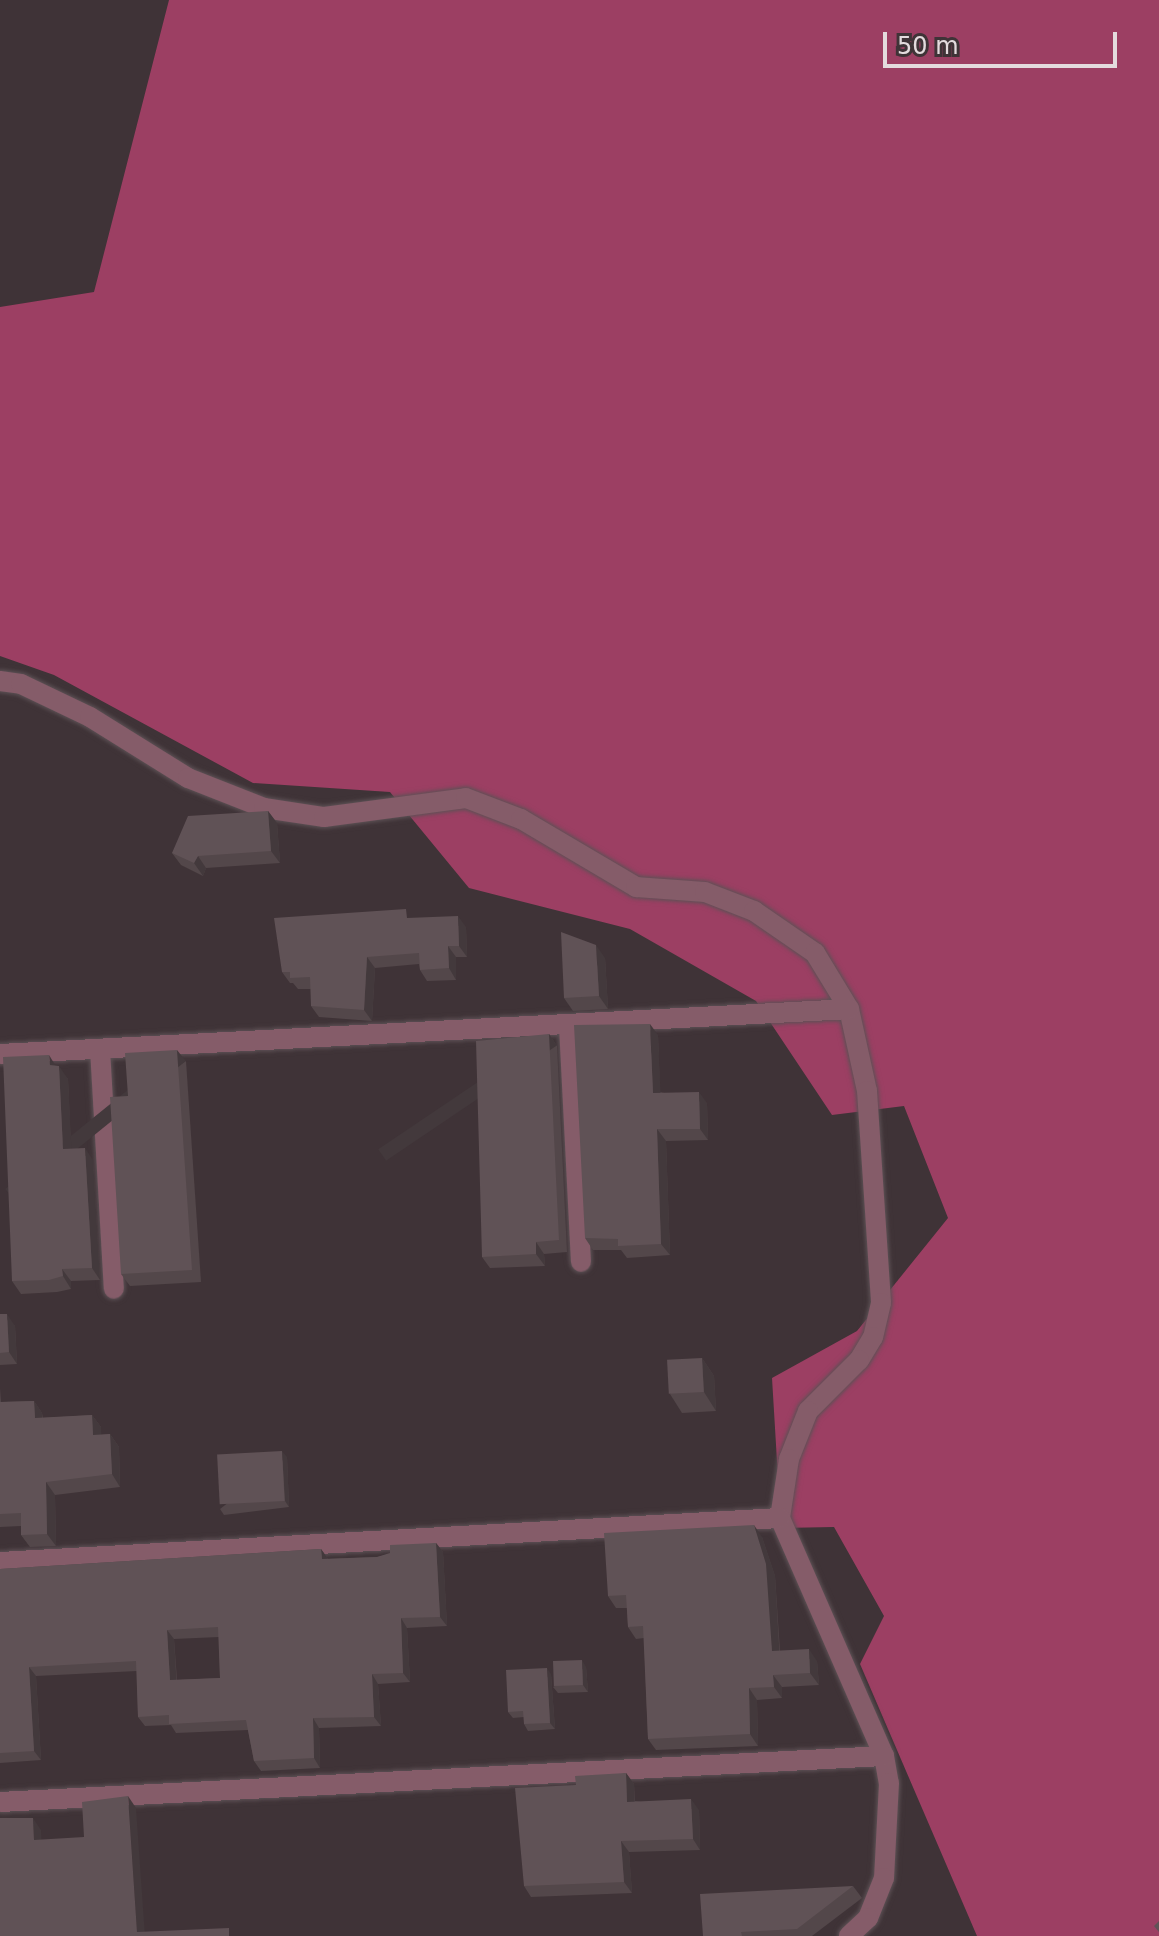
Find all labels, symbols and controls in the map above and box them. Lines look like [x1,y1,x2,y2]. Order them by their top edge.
scale bar [887,16,1121,66]
text: 50 m [897,32,959,60]

